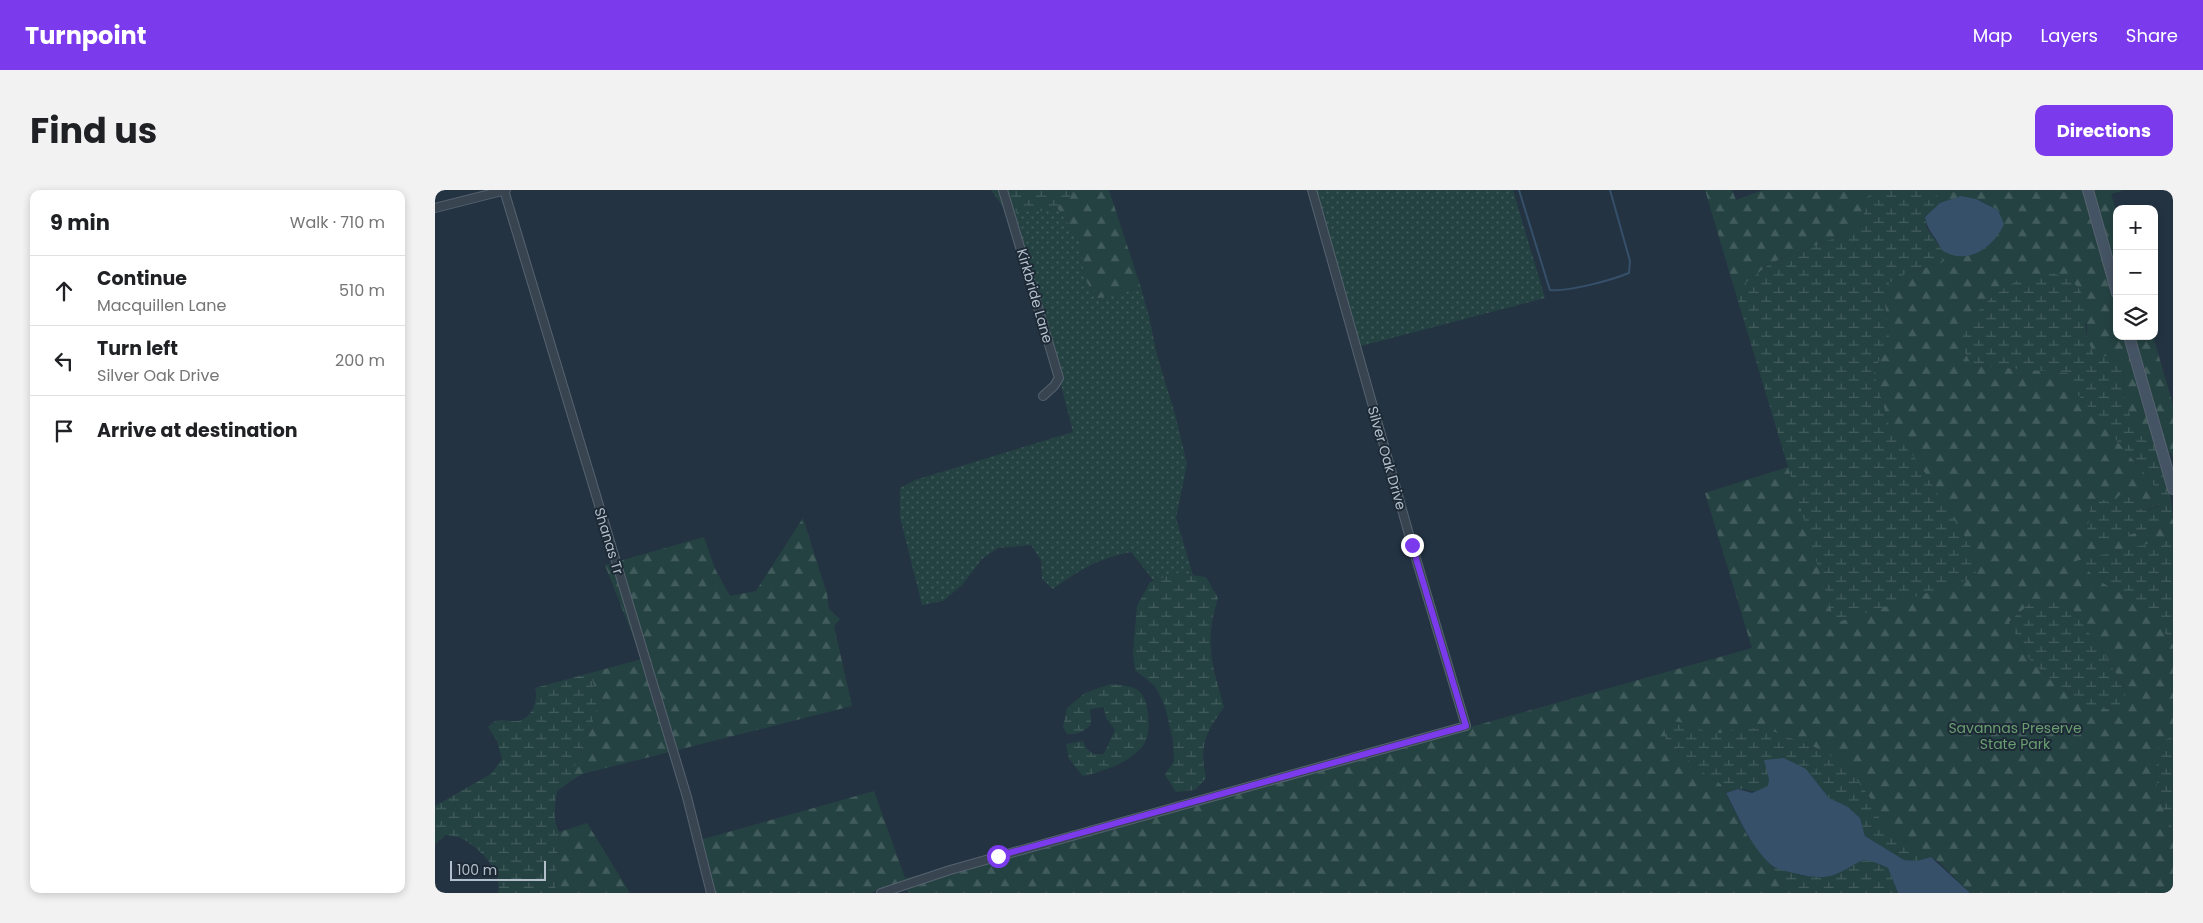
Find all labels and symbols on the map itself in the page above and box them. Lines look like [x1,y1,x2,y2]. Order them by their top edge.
street label: Kirkbride Lane [1012,246,1058,346]
street label: Silver Oak Drive [1363,404,1411,513]
street label: Shanas Tr [589,505,629,577]
route end [1401,534,1424,557]
park label: Savannas Preserve State Park [1948,718,2082,754]
route start [987,845,1010,868]
scale bar [450,858,546,881]

